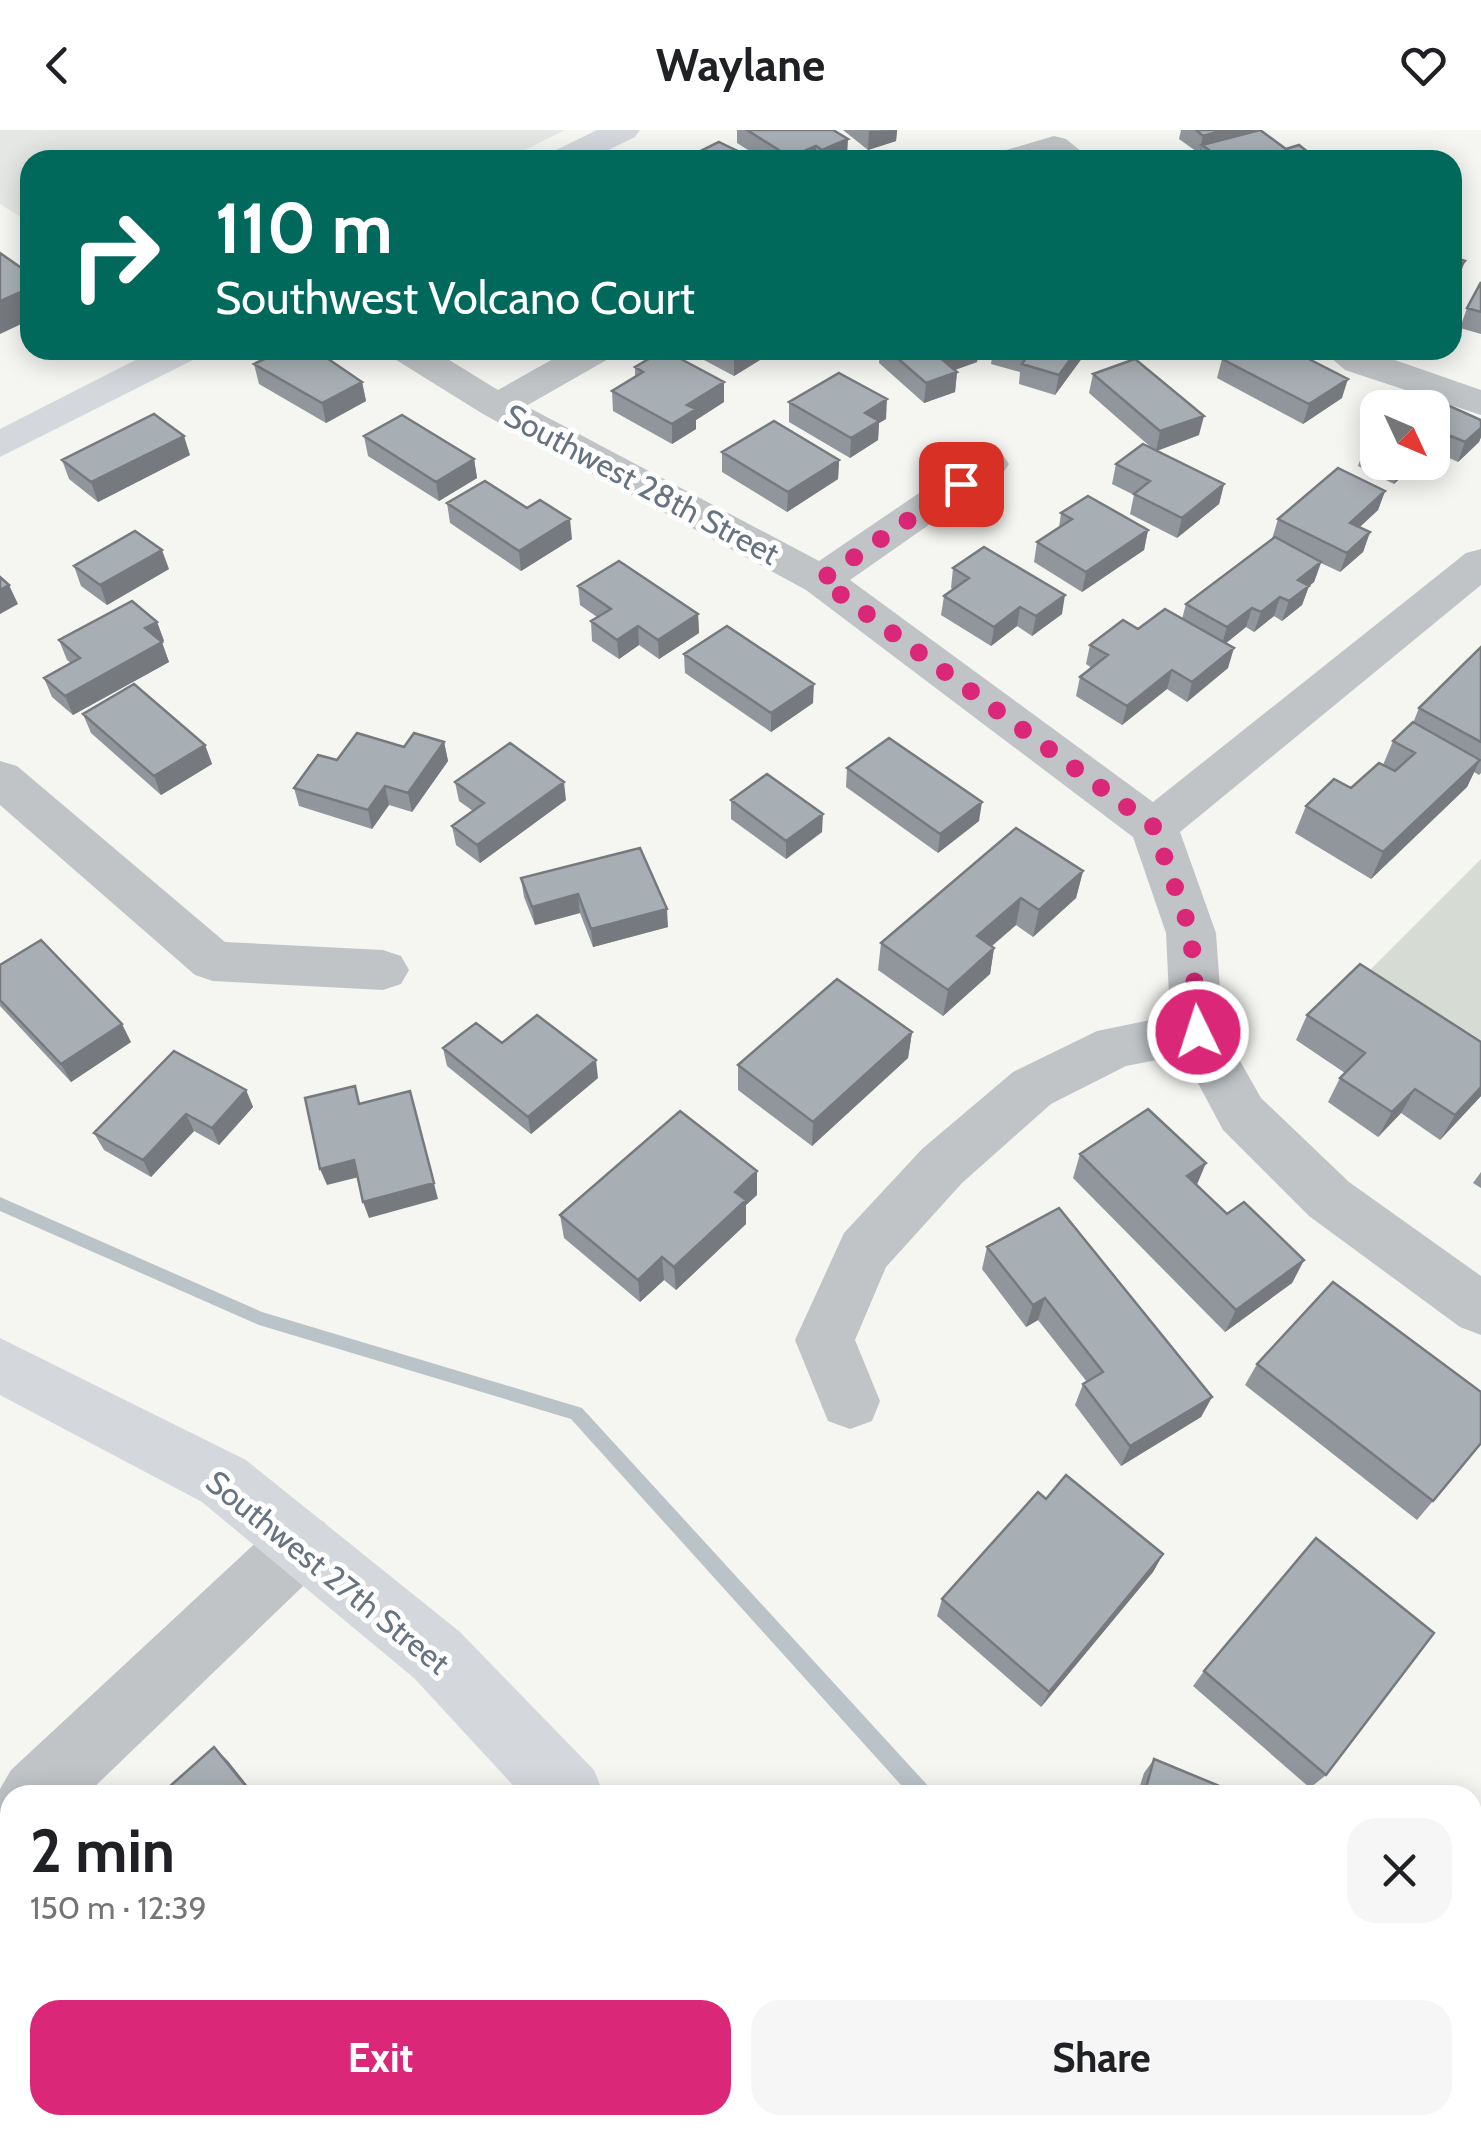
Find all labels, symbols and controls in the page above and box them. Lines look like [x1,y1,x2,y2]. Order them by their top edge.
icon: back [30,38,85,93]
text: Waylane [656,38,825,92]
icon: heart [1396,38,1451,93]
text: 110 m [215,185,393,271]
icon: right [50,190,180,320]
text: Southwest Volcano Court [215,271,695,325]
north arrow [1360,390,1450,480]
map controls [1360,390,1450,480]
street label: Southwest 28th Street [498,395,786,573]
pin [919,442,1004,527]
icon: arrive [934,457,989,512]
position arrow [1146,980,1250,1084]
street label: Southwest 27th Street [198,1462,458,1682]
text: 2 min [30,1814,175,1887]
button: close [1347,1818,1452,1923]
text: 150 m · 12:39 [30,1888,207,1927]
button: Exit [30,2000,731,2115]
button: Share [751,2000,1452,2115]

